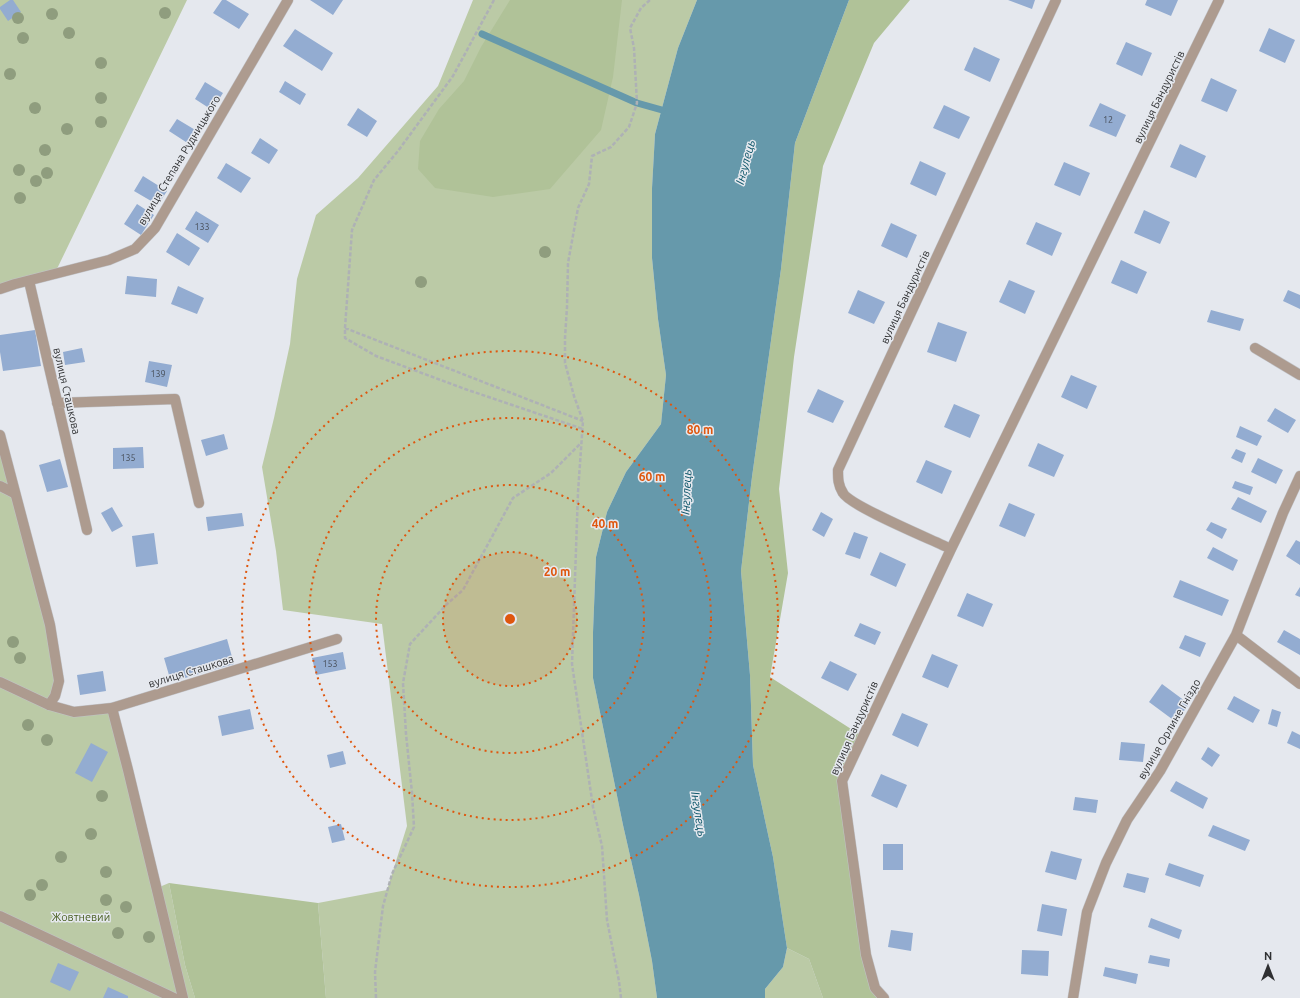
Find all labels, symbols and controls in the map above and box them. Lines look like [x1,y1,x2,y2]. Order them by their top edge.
street label: вулиця Бандуристів [1131,49,1187,145]
street label: вулиця Степана Рудницького [135,93,223,227]
house number: 12 [1103,115,1113,125]
water label: Інгулець [733,138,757,186]
house number: 133 [194,222,210,232]
street label: вулиця Бандуристів [878,248,932,346]
street label: вулиця Сташкова [51,347,83,435]
house number: 139 [150,369,166,379]
text: 80 m [687,423,713,436]
house number: 135 [120,453,136,463]
water label: Інгулець [678,469,694,515]
text: 60 m [639,470,665,483]
text: 40 m [592,517,618,530]
text: 20 m [544,565,570,578]
centre of rings [503,612,517,626]
street label: вулиця Сташкова [147,652,235,690]
house number: 153 [322,659,338,669]
street label: вулиця Орлине Гніздо [1135,677,1203,781]
street label: вулиця Бандуристів [828,679,880,777]
water label: Інгулець [689,790,709,838]
park label: Жовтневий [52,911,110,923]
north arrow [1248,946,1288,986]
text: N [1264,950,1272,962]

